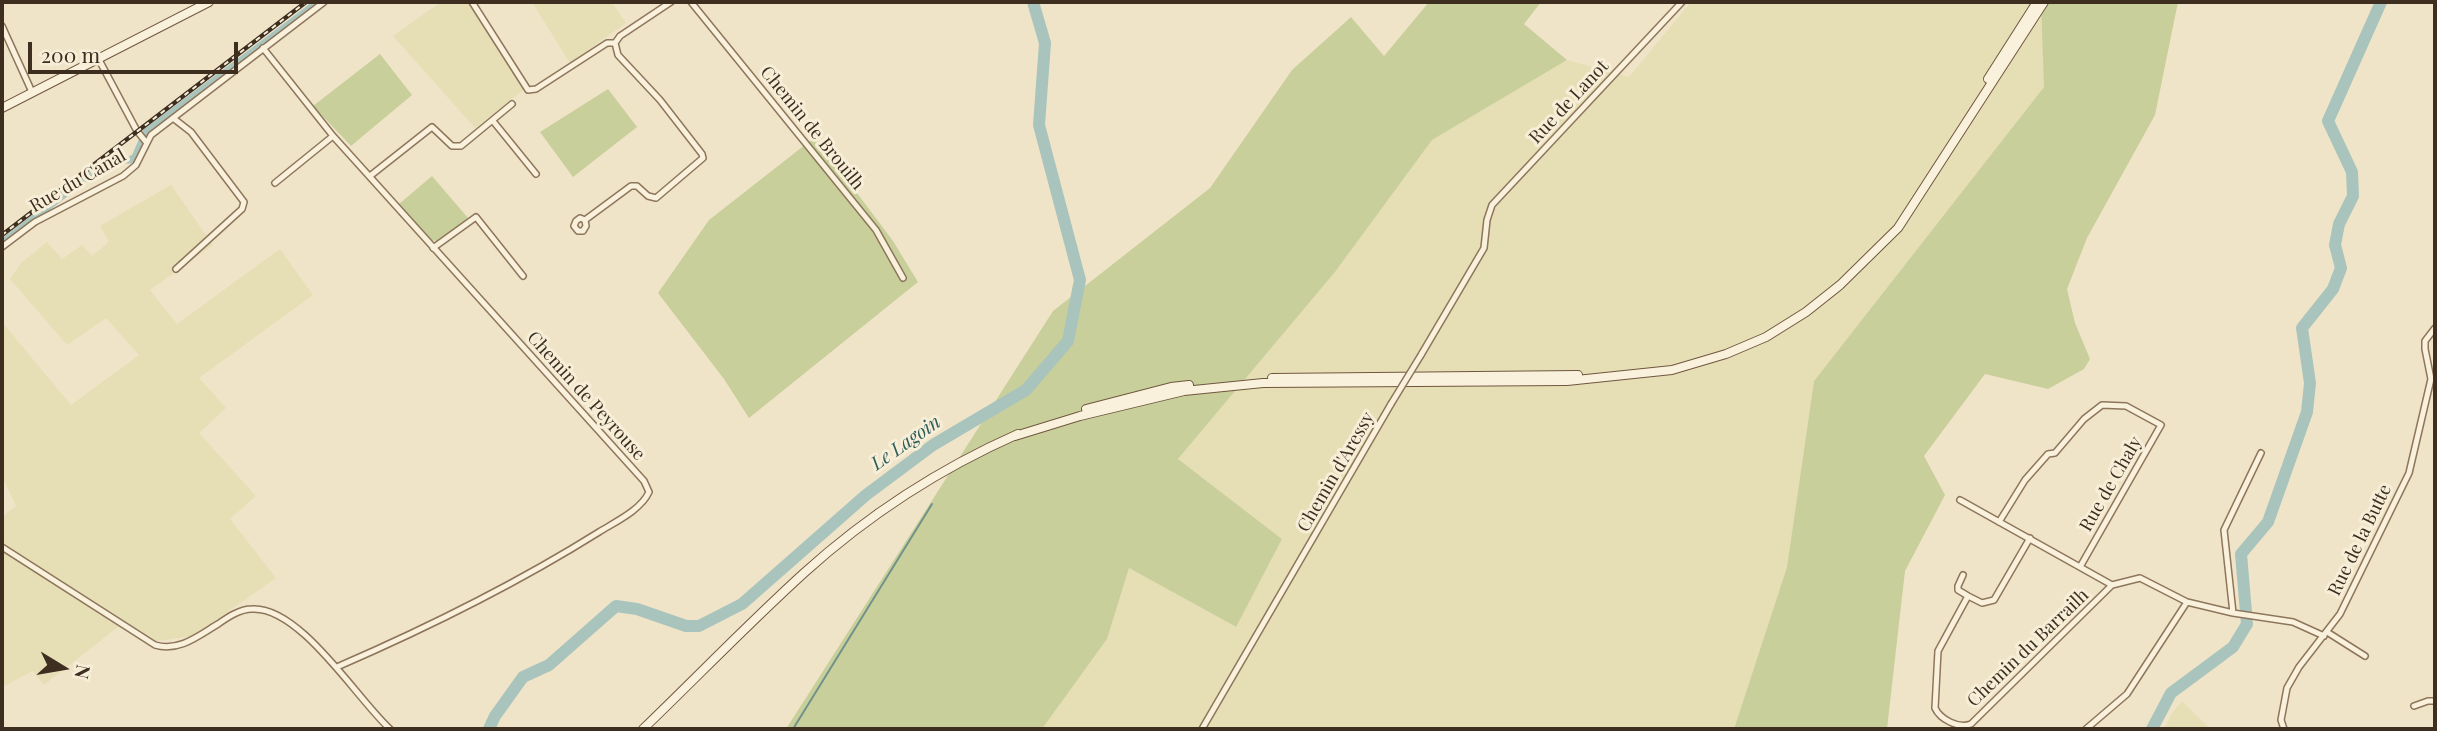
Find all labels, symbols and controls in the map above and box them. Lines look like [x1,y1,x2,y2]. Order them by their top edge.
scale bar [32,28,242,72]
text: 200 m [41,40,100,68]
street label: Rue de Lanot [1525,56,1613,148]
street label: Chemin de Brouilh [756,62,868,194]
street label: Rue du Canal [26,145,130,217]
street label: Chemin de Peyrouse [522,327,650,465]
street label: Chemin d'Aressy [1293,408,1379,536]
water label: Le Lagoin [867,411,945,475]
street label: Rue de Chaly [2075,433,2147,535]
street label: Rue de la Butte [2324,481,2396,599]
street label: Chemin du Barrailh [1963,585,2093,711]
north arrow [28,633,98,703]
text: N [70,663,98,681]

